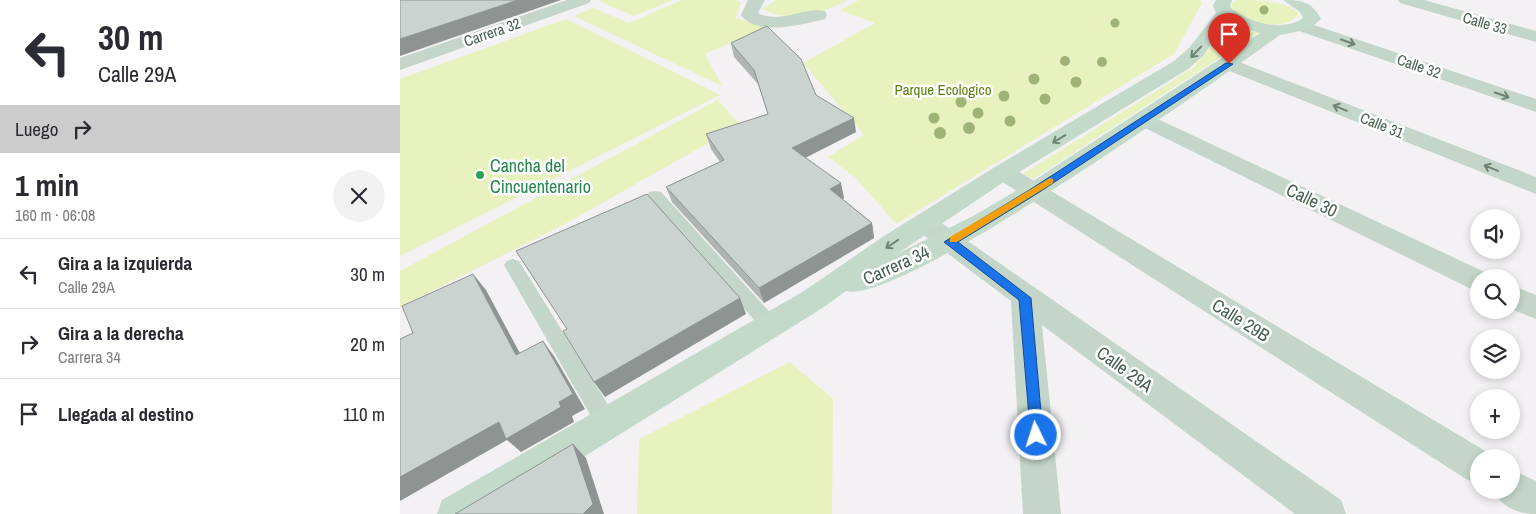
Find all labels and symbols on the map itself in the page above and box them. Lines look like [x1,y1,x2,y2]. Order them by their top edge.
street label: Calle 33 [1460,7,1510,39]
street label: Carrera 32 [461,12,523,51]
pin [1208,13,1250,64]
one-way arrow [1340,38,1356,47]
one-way arrow [1190,45,1202,57]
street label: Calle 32 [1394,49,1444,83]
park label: Parque Ecologico [894,79,992,100]
one-way arrow [1494,90,1510,100]
one-way arrow [1332,103,1348,112]
street label: Calle 31 [1357,107,1407,143]
one-way arrow [1052,134,1066,144]
place label: Cancha del Cincuentenario [490,153,591,199]
one-way arrow [1484,163,1499,172]
marker: Cancha del Cincuentenario [474,169,486,181]
street label: Calle 30 [1282,177,1342,223]
street label: Carrera 34 [859,239,933,291]
one-way arrow [885,239,899,249]
street label: Calle 29B [1207,292,1275,348]
street label: Calle 29A [1092,340,1158,398]
position arrow [1009,408,1061,460]

